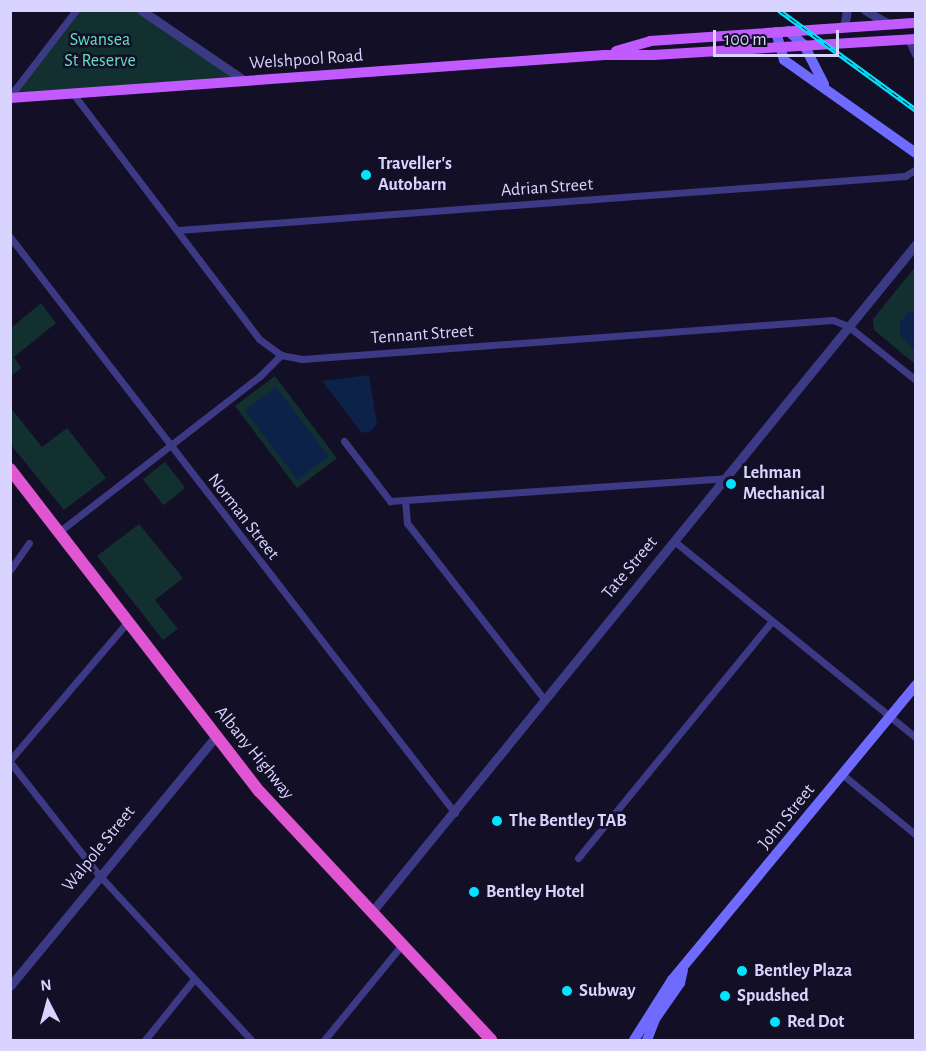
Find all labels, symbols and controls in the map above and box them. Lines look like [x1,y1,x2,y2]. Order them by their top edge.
scale bar [716,18,842,56]
park label: Swansea St Reserve [64,30,136,72]
text: 100 m [724,31,767,49]
street label: Welshpool Road [248,45,364,75]
place label: Traveller's Autobarn [378,154,452,196]
marker: Traveller's Autobarn [359,168,373,182]
street label: Adrian Street [500,174,594,202]
street label: Tennant Street [370,321,474,349]
place label: Lehman Mechanical [743,463,825,506]
street label: Norman Street [203,470,283,564]
marker: Lehman Mechanical [724,477,738,491]
street label: Tate Street [598,532,662,604]
street label: Albany Highway [210,702,298,804]
street label: John Street [754,780,820,854]
street label: Walpole Street [58,802,140,896]
place label: The Bentley TAB [509,810,627,832]
marker: The Bentley TAB [490,814,504,828]
place label: Bentley Hotel [486,881,585,903]
marker: Bentley Hotel [467,885,481,899]
place label: Bentley Plaza [754,960,852,982]
marker: Bentley Plaza [735,964,749,978]
north arrow [18,973,78,1033]
text: N [40,977,52,994]
place label: Subway [579,980,635,1002]
marker: Subway [560,984,574,998]
place label: Spudshed [737,985,809,1007]
marker: Spudshed [718,989,732,1003]
place label: Red Dot [787,1011,844,1033]
marker: Red Dot [768,1015,782,1029]

